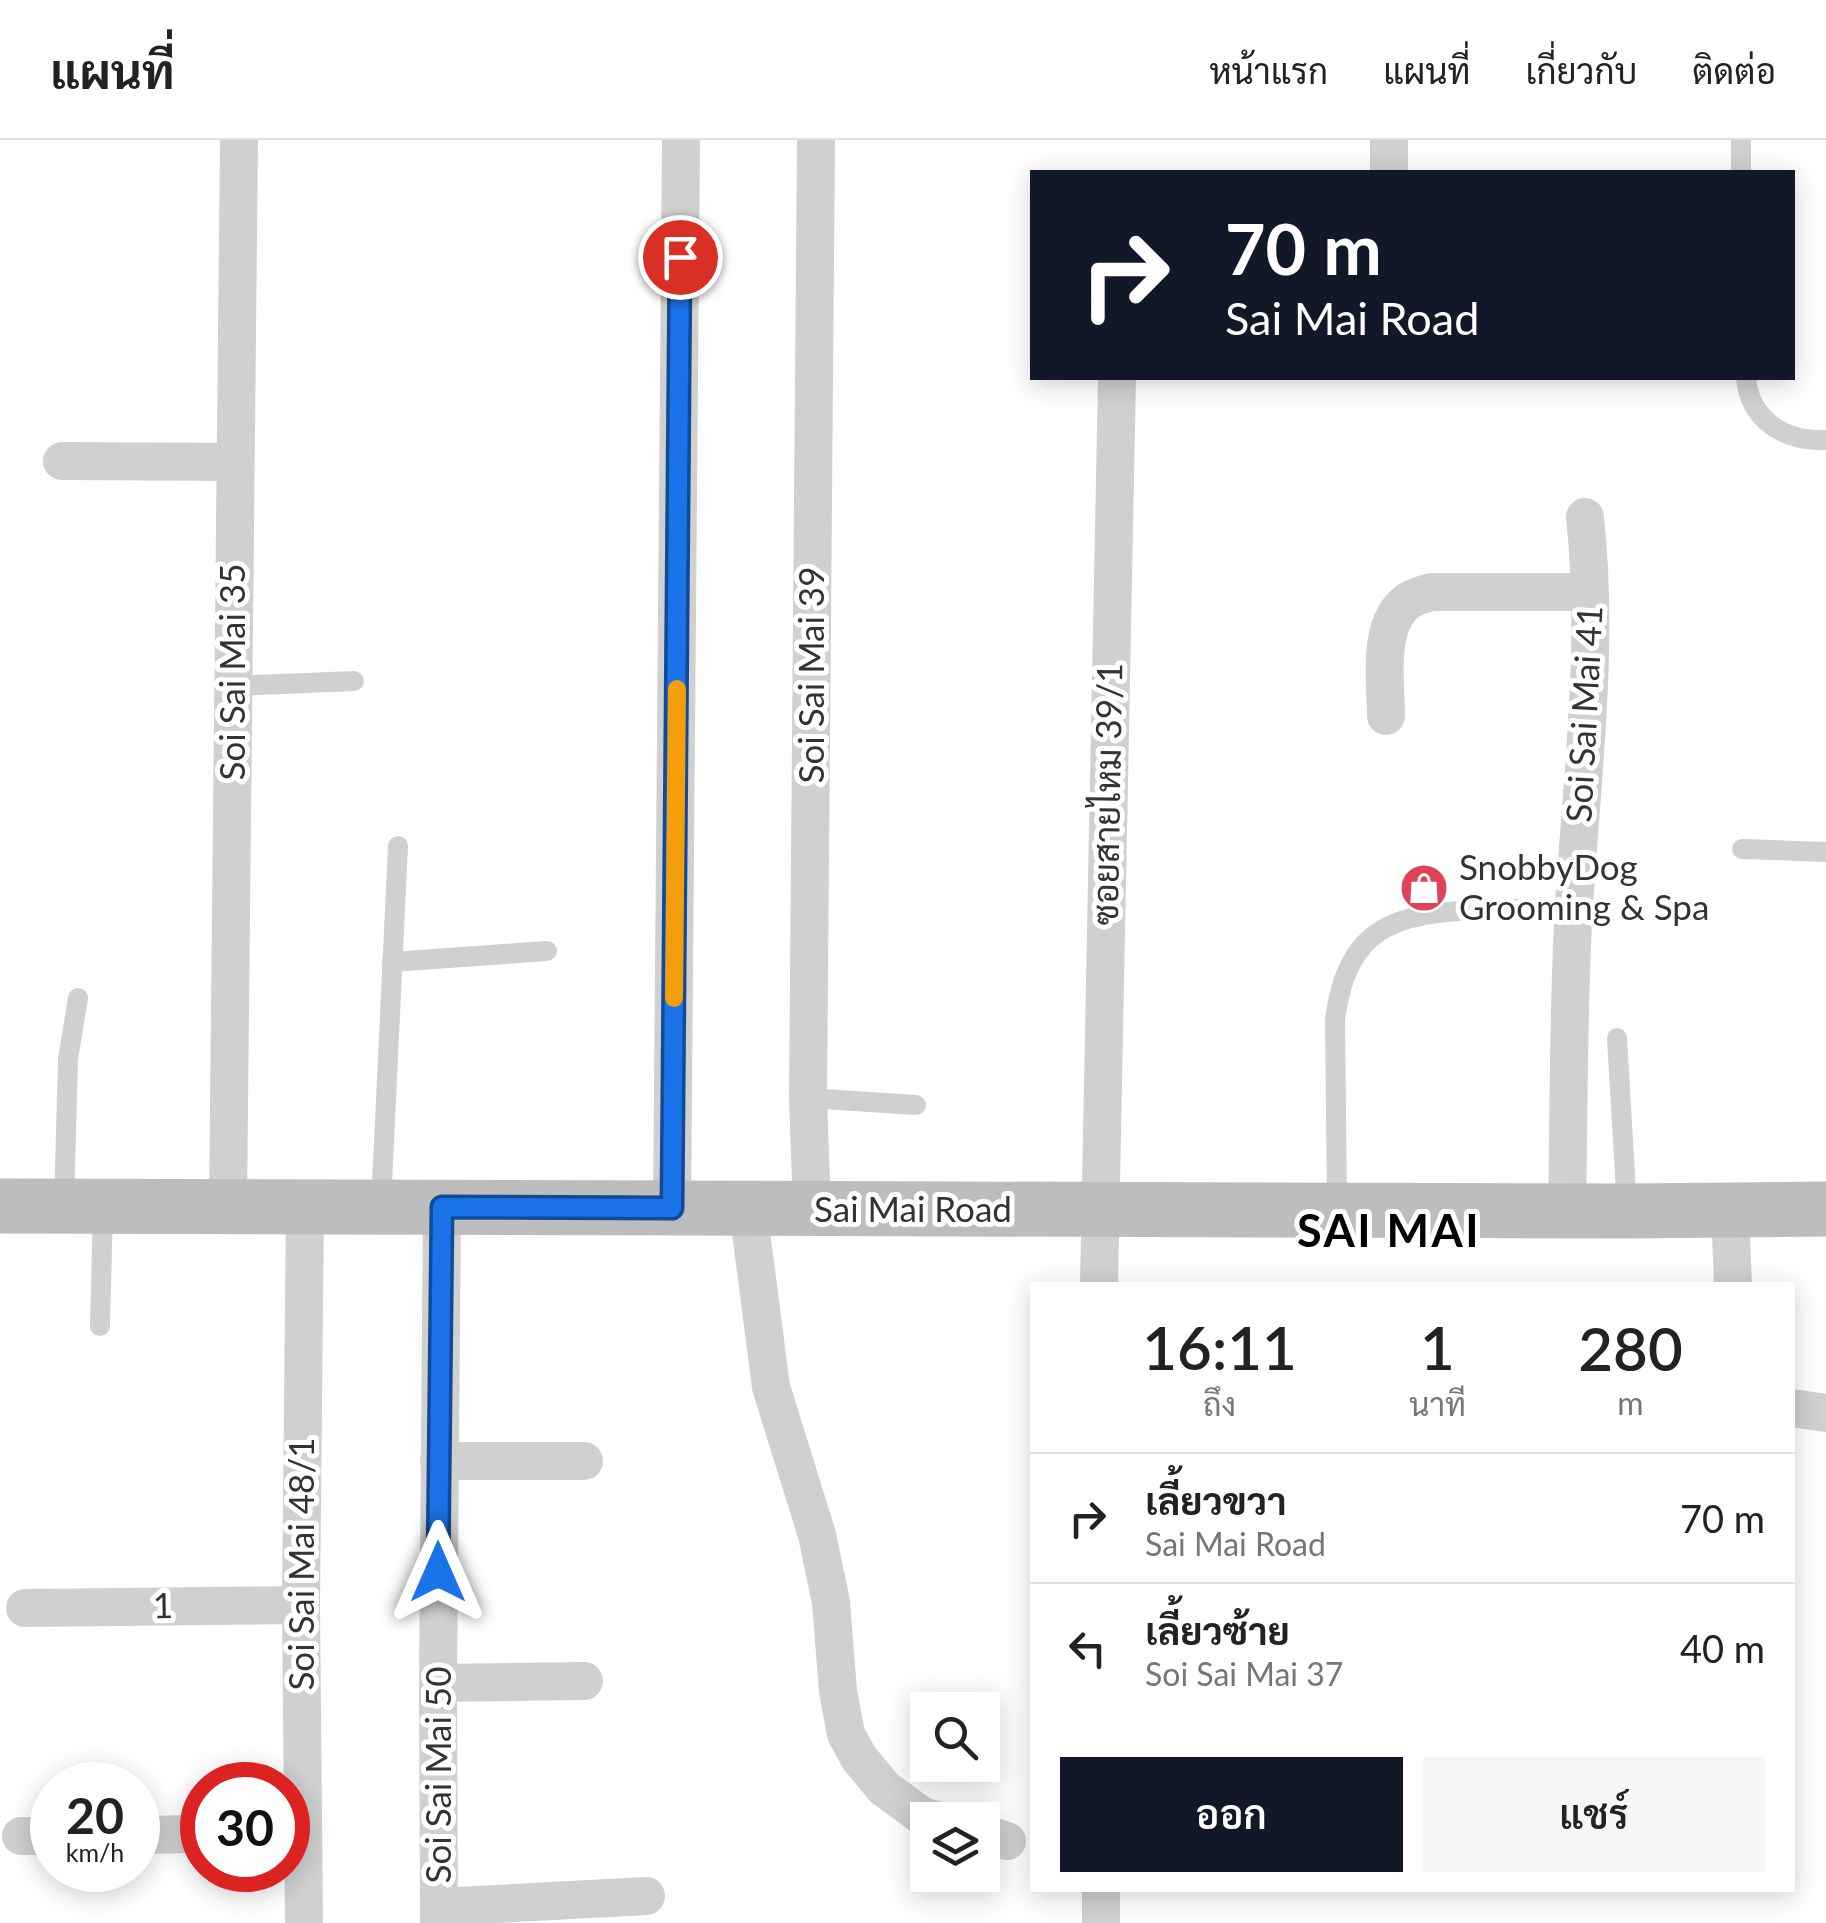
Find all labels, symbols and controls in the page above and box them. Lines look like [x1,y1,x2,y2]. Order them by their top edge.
text: แผนที่ [50,42,174,99]
text: หน้าแรก [1209,49,1328,91]
text: แผนที่ [1383,49,1471,91]
text: เกี่ยวกับ [1526,49,1637,91]
text: ติดต่อ [1692,49,1776,91]
text: 70 m [1225,206,1382,290]
icon: right [1060,210,1190,340]
pin [638,215,723,300]
icon: arrive [653,230,708,285]
text: Sai Mai Road [1225,291,1479,345]
street label: Soi Sai Mai 35 [210,564,252,780]
street label: Soi Sai Mai 39 [789,567,831,783]
street label: Soi Sai Mai 41 [1556,604,1610,823]
street label: ซอยสายไหม 39/1 [1083,662,1129,926]
place label: SnobbyDog Grooming & Spa [1459,845,1709,927]
shop icon: SnobbyDog Grooming & Spa [1398,862,1450,914]
street label: Sai Mai Road [814,1187,1012,1229]
district label: SAI MAI [1297,1203,1481,1257]
text: 16:11 [1142,1311,1297,1383]
text: 1 [1420,1311,1455,1383]
text: 280 [1578,1312,1683,1384]
text: m [1617,1383,1644,1422]
text: ถึง [1203,1384,1236,1423]
text: นาที [1409,1384,1466,1423]
street label: Soi Sai Mai 48/1 [279,1437,321,1691]
text: เลี้ยวขวา [1145,1477,1287,1523]
icon: right [1060,1491,1115,1546]
text: 70 m [1680,1495,1765,1541]
position arrow [386,1520,490,1624]
text: Sai Mai Road [1145,1524,1326,1563]
street label: 1 [152,1583,173,1625]
text: เลี้ยวซ้าย [1145,1607,1290,1653]
icon: left [1060,1621,1115,1676]
text: 40 m [1680,1625,1765,1671]
text: Soi Sai Mai 37 [1145,1654,1343,1693]
street label: Soi Sai Mai 50 [416,1667,458,1883]
map controls [910,1692,1000,1892]
button: search [910,1692,1000,1782]
button: ออก [1060,1757,1403,1872]
button: แชร์ [1423,1757,1765,1872]
speed limit sign: 30 [180,1762,310,1892]
text: 20 [66,1785,124,1845]
button: layers [910,1802,1000,1892]
text: km/h [66,1837,124,1867]

